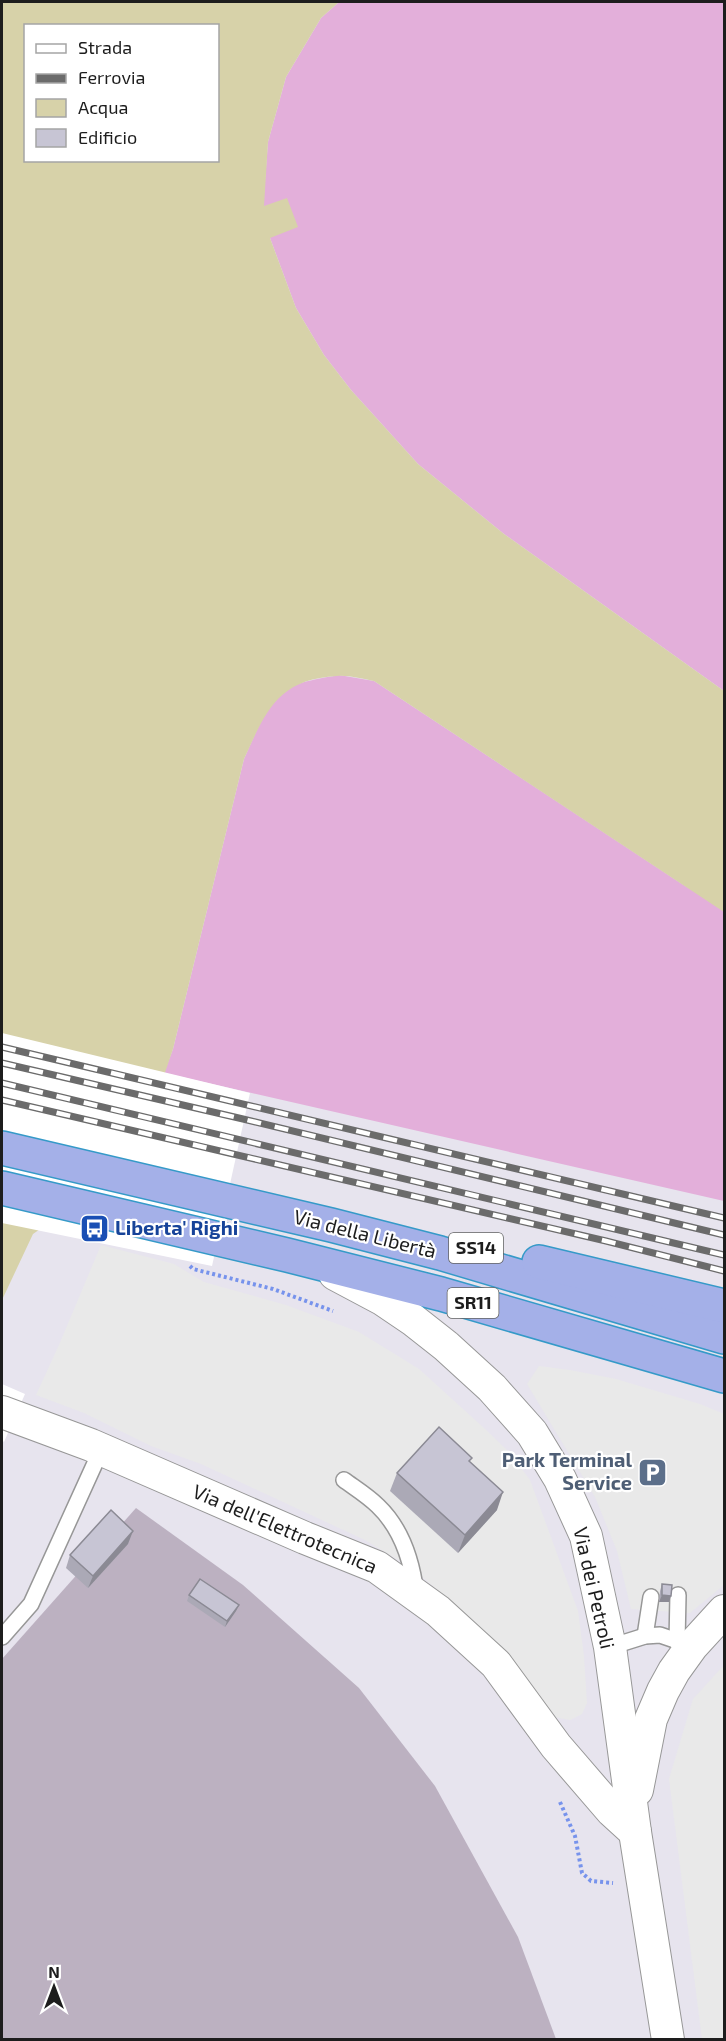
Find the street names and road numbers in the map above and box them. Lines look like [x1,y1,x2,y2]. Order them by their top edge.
street label: Via della Libertà [291,1204,439,1262]
road number: SS14 [449,1233,503,1263]
road number: SR11 [448,1288,498,1318]
street label: Via dell'Elettrotecnica [190,1478,381,1578]
street label: Via dei Petroli [569,1525,621,1651]

